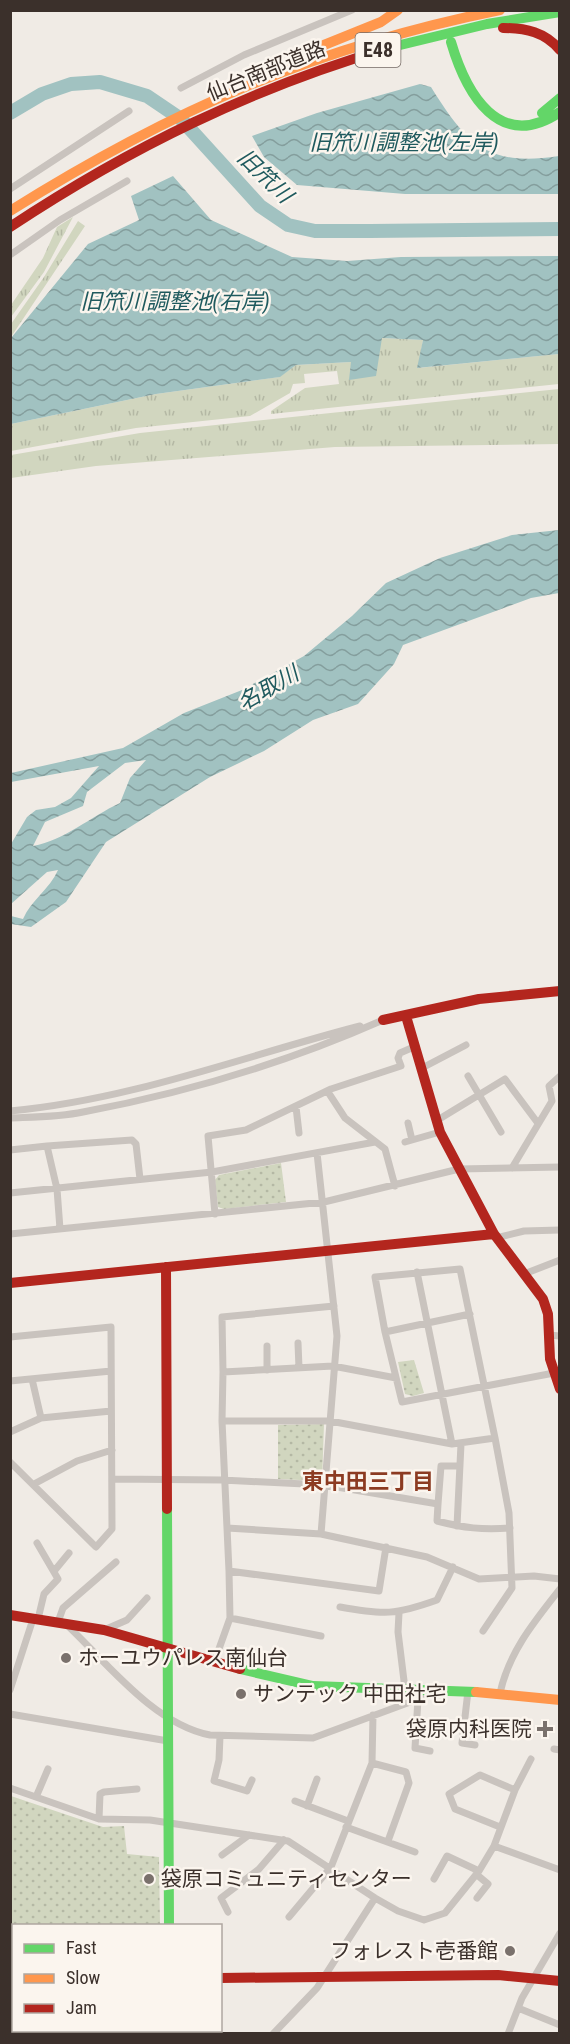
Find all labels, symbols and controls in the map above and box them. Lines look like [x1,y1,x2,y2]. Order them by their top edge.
road number: E48 [356,33,400,67]
street label: 仙台南部道路 [203,36,329,106]
water label: 旧笊川調整池(左岸) [309,130,499,156]
water label: 旧笊川 [233,144,299,209]
water label: 旧笊川調整池(右岸) [80,289,270,315]
water label: 名取川 [233,660,305,715]
district label: 東中田三丁目 [302,1469,434,1494]
place label: ホーユウパレス南仙台 [78,1646,288,1670]
marker: ホーユウパレス南仙台 [59,1651,73,1665]
place label: サンテック 中田社宅 [253,1682,447,1706]
marker: サンテック 中田社宅 [234,1687,248,1701]
place label: 袋原内科医院 [406,1717,532,1741]
marker: 袋原内科医院 [536,1720,554,1738]
place label: 袋原コミュニティセンター [161,1867,412,1891]
marker: 袋原コミュニティセンター [142,1872,156,1886]
legend [12,1924,222,2032]
text: Fast [66,1937,97,1958]
place label: フォレスト壱番館 [330,1939,498,1963]
marker: フォレスト壱番館 [503,1944,517,1958]
text: Slow [66,1967,101,1988]
text: Jam [66,1997,97,2018]

